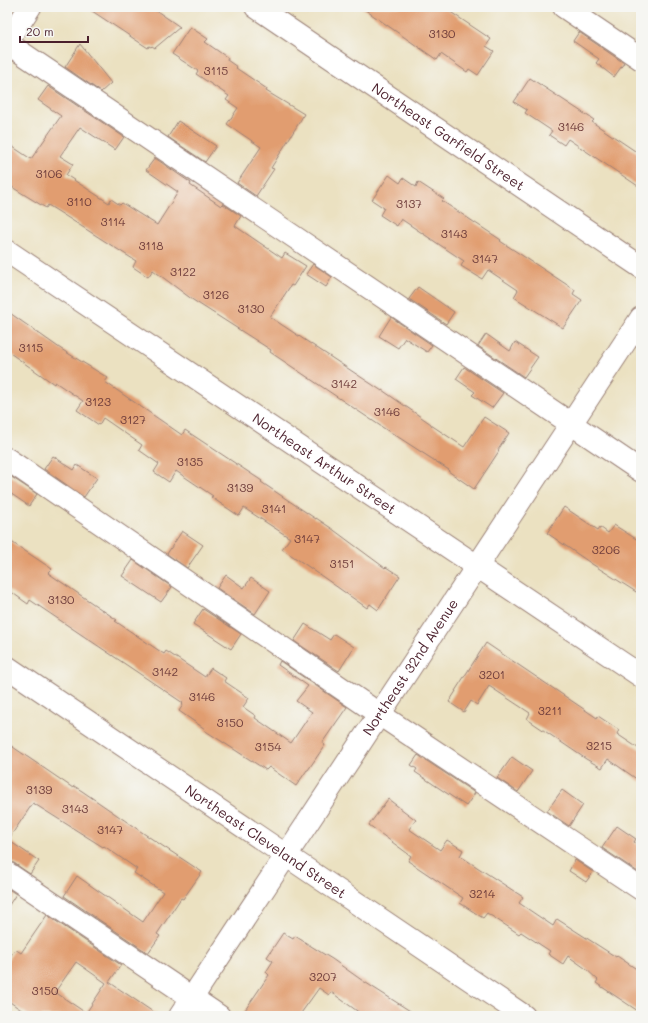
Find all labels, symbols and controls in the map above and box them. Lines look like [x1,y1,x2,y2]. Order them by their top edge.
scale bar [20,18,88,44]
text: 20 m [26,23,54,39]
house number: 3130 [429,25,456,41]
house number: 3115 [204,62,228,78]
street label: Northeast Garfield Street [368,78,529,195]
house number: 3146 [558,118,584,134]
house number: 3106 [35,165,63,181]
house number: 3110 [66,193,92,209]
house number: 3137 [396,195,422,211]
house number: 3114 [101,213,125,229]
house number: 3143 [441,225,467,241]
house number: 3118 [138,237,164,253]
house number: 3147 [472,250,498,266]
house number: 3122 [170,263,196,279]
house number: 3126 [203,286,229,302]
house number: 3130 [238,300,265,316]
house number: 3115 [19,339,43,355]
house number: 3142 [331,375,357,391]
house number: 3123 [85,393,111,409]
house number: 3146 [374,403,400,419]
street label: Northeast Arthur Street [249,408,400,518]
house number: 3127 [120,411,146,427]
house number: 3135 [177,453,203,469]
house number: 3139 [227,479,253,495]
house number: 3141 [262,500,286,516]
house number: 3147 [294,530,320,546]
house number: 3206 [592,541,620,557]
house number: 3151 [330,555,354,571]
house number: 3130 [48,591,75,607]
street label: Northeast 32nd Avenue [358,595,462,739]
house number: 3142 [152,663,178,679]
house number: 3201 [479,666,505,682]
house number: 3146 [189,688,215,704]
house number: 3211 [538,702,562,718]
house number: 3150 [217,714,244,730]
house number: 3215 [586,737,612,753]
house number: 3154 [255,738,281,754]
street label: Northeast Cleveland Street [181,780,350,902]
house number: 3139 [26,781,52,797]
house number: 3143 [62,800,88,816]
house number: 3147 [97,821,123,837]
house number: 3214 [469,885,495,901]
house number: 3207 [309,968,337,984]
house number: 3150 [32,982,59,998]

